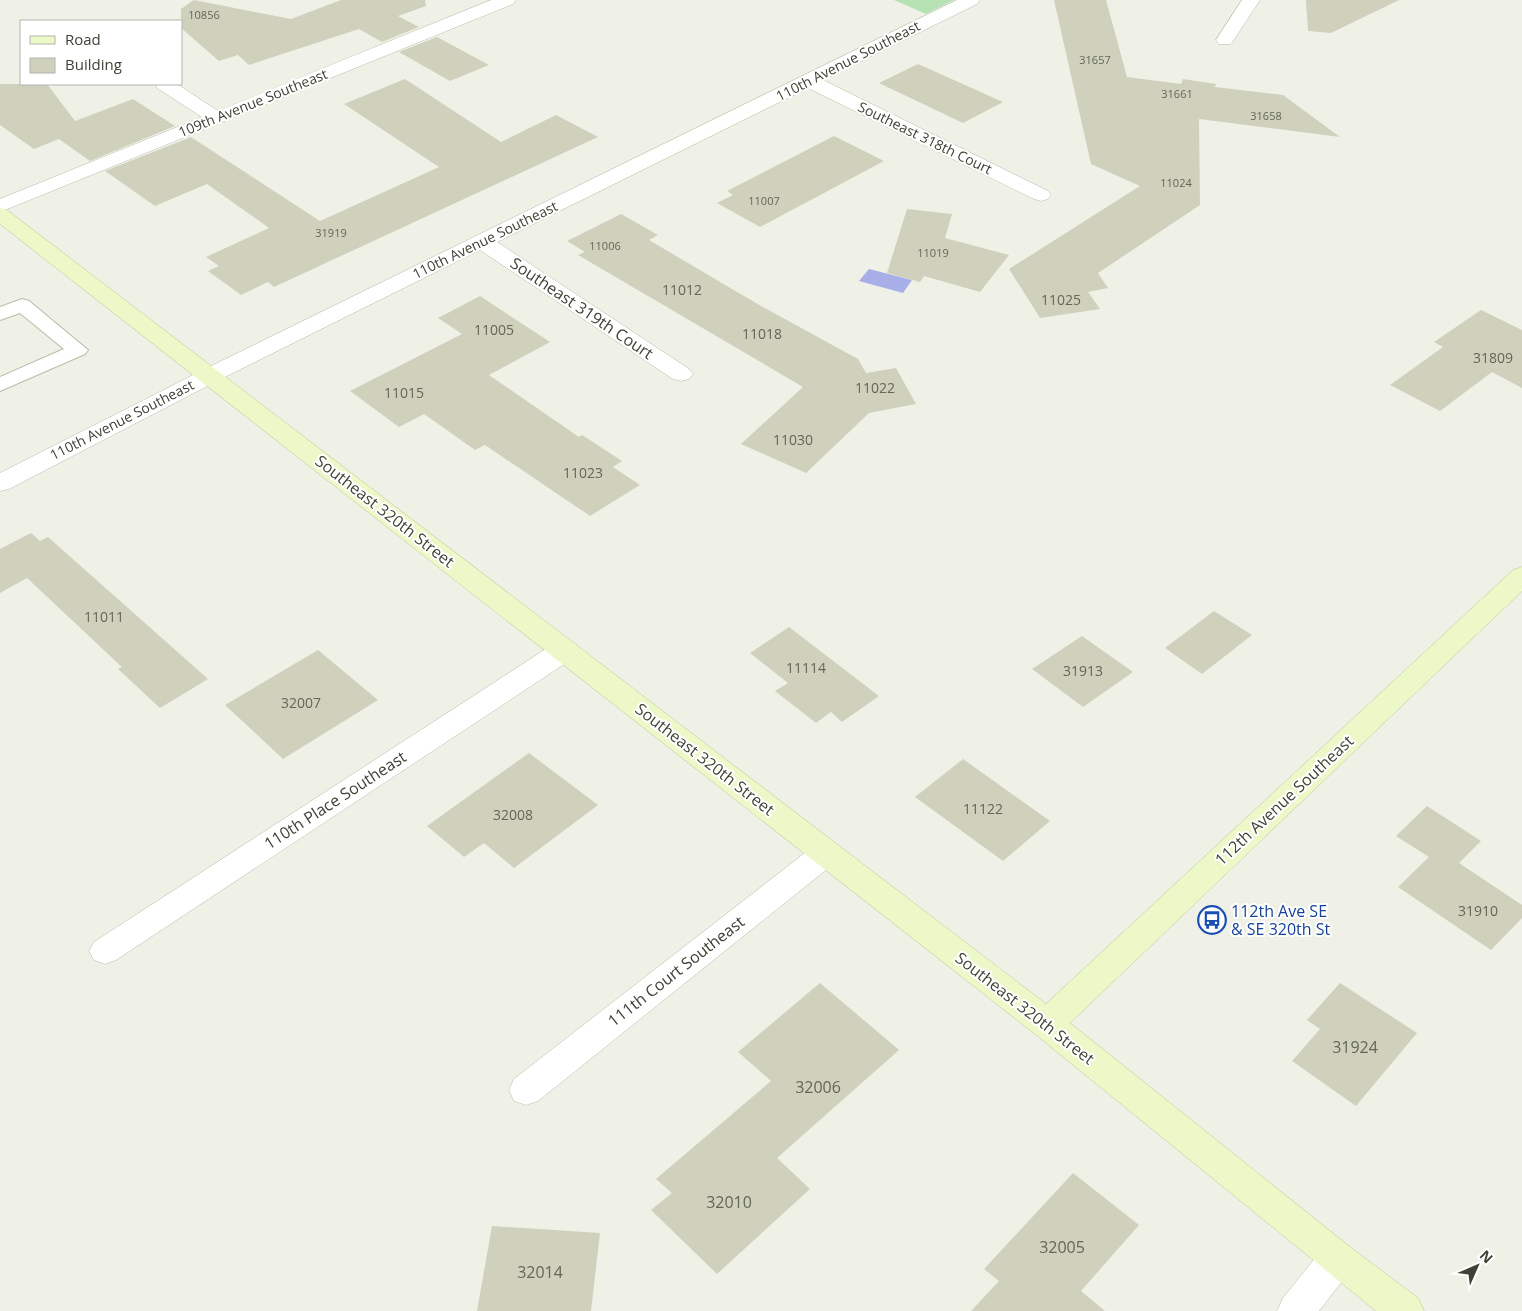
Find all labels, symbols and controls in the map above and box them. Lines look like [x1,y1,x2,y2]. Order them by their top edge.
house number: 10856 [188,7,220,22]
street label: 110th Avenue Southeast [773,16,923,105]
legend [20,20,182,85]
text: Road [65,29,101,49]
house number: 31657 [1079,52,1111,67]
text: Building [65,54,122,74]
street label: 109th Avenue Southeast [175,64,330,141]
house number: 31661 [1161,86,1193,101]
street label: Southeast 318th Court [855,97,995,178]
house number: 31658 [1250,108,1282,123]
house number: 11024 [1160,175,1192,190]
house number: 11007 [748,193,780,208]
street label: 110th Avenue Southeast [409,196,560,283]
house number: 31919 [315,225,347,240]
house number: 11006 [589,238,621,253]
house number: 11019 [917,245,949,260]
street label: Southeast 319th Court [506,252,658,364]
house number: 11012 [662,280,702,299]
house number: 11025 [1041,290,1081,309]
house number: 11005 [474,320,514,339]
house number: 11018 [742,324,782,343]
house number: 31809 [1473,348,1513,367]
street label: 110th Avenue Southeast [47,375,197,464]
house number: 11022 [855,378,895,397]
house number: 11015 [384,383,424,402]
house number: 11030 [773,430,813,449]
street label: Southeast 320th Street [311,450,459,572]
house number: 11023 [563,463,603,482]
house number: 11011 [84,607,124,626]
house number: 11114 [786,658,826,677]
house number: 31913 [1063,661,1103,680]
house number: 32007 [281,693,321,712]
street label: Southeast 320th Street [631,698,779,820]
street label: 112th Avenue Southeast [1210,730,1358,870]
street label: 110th Place Southeast [260,746,411,854]
house number: 11122 [963,799,1003,818]
house number: 32008 [493,805,533,824]
place label: 112th Ave SE & SE 320th St [1231,900,1331,940]
house number: 31910 [1458,901,1498,920]
bus stop icon: 112th Ave SE & SE 320th St [1197,905,1227,935]
street label: 111th Court Southeast [603,910,749,1031]
street label: Southeast 320th Street [951,947,1099,1069]
house number: 31924 [1332,1036,1378,1058]
house number: 32006 [795,1076,841,1098]
house number: 32010 [706,1191,752,1213]
house number: 32005 [1039,1236,1085,1258]
north arrow [1452,1241,1502,1291]
text: N [1476,1246,1497,1267]
house number: 32014 [517,1261,563,1283]

